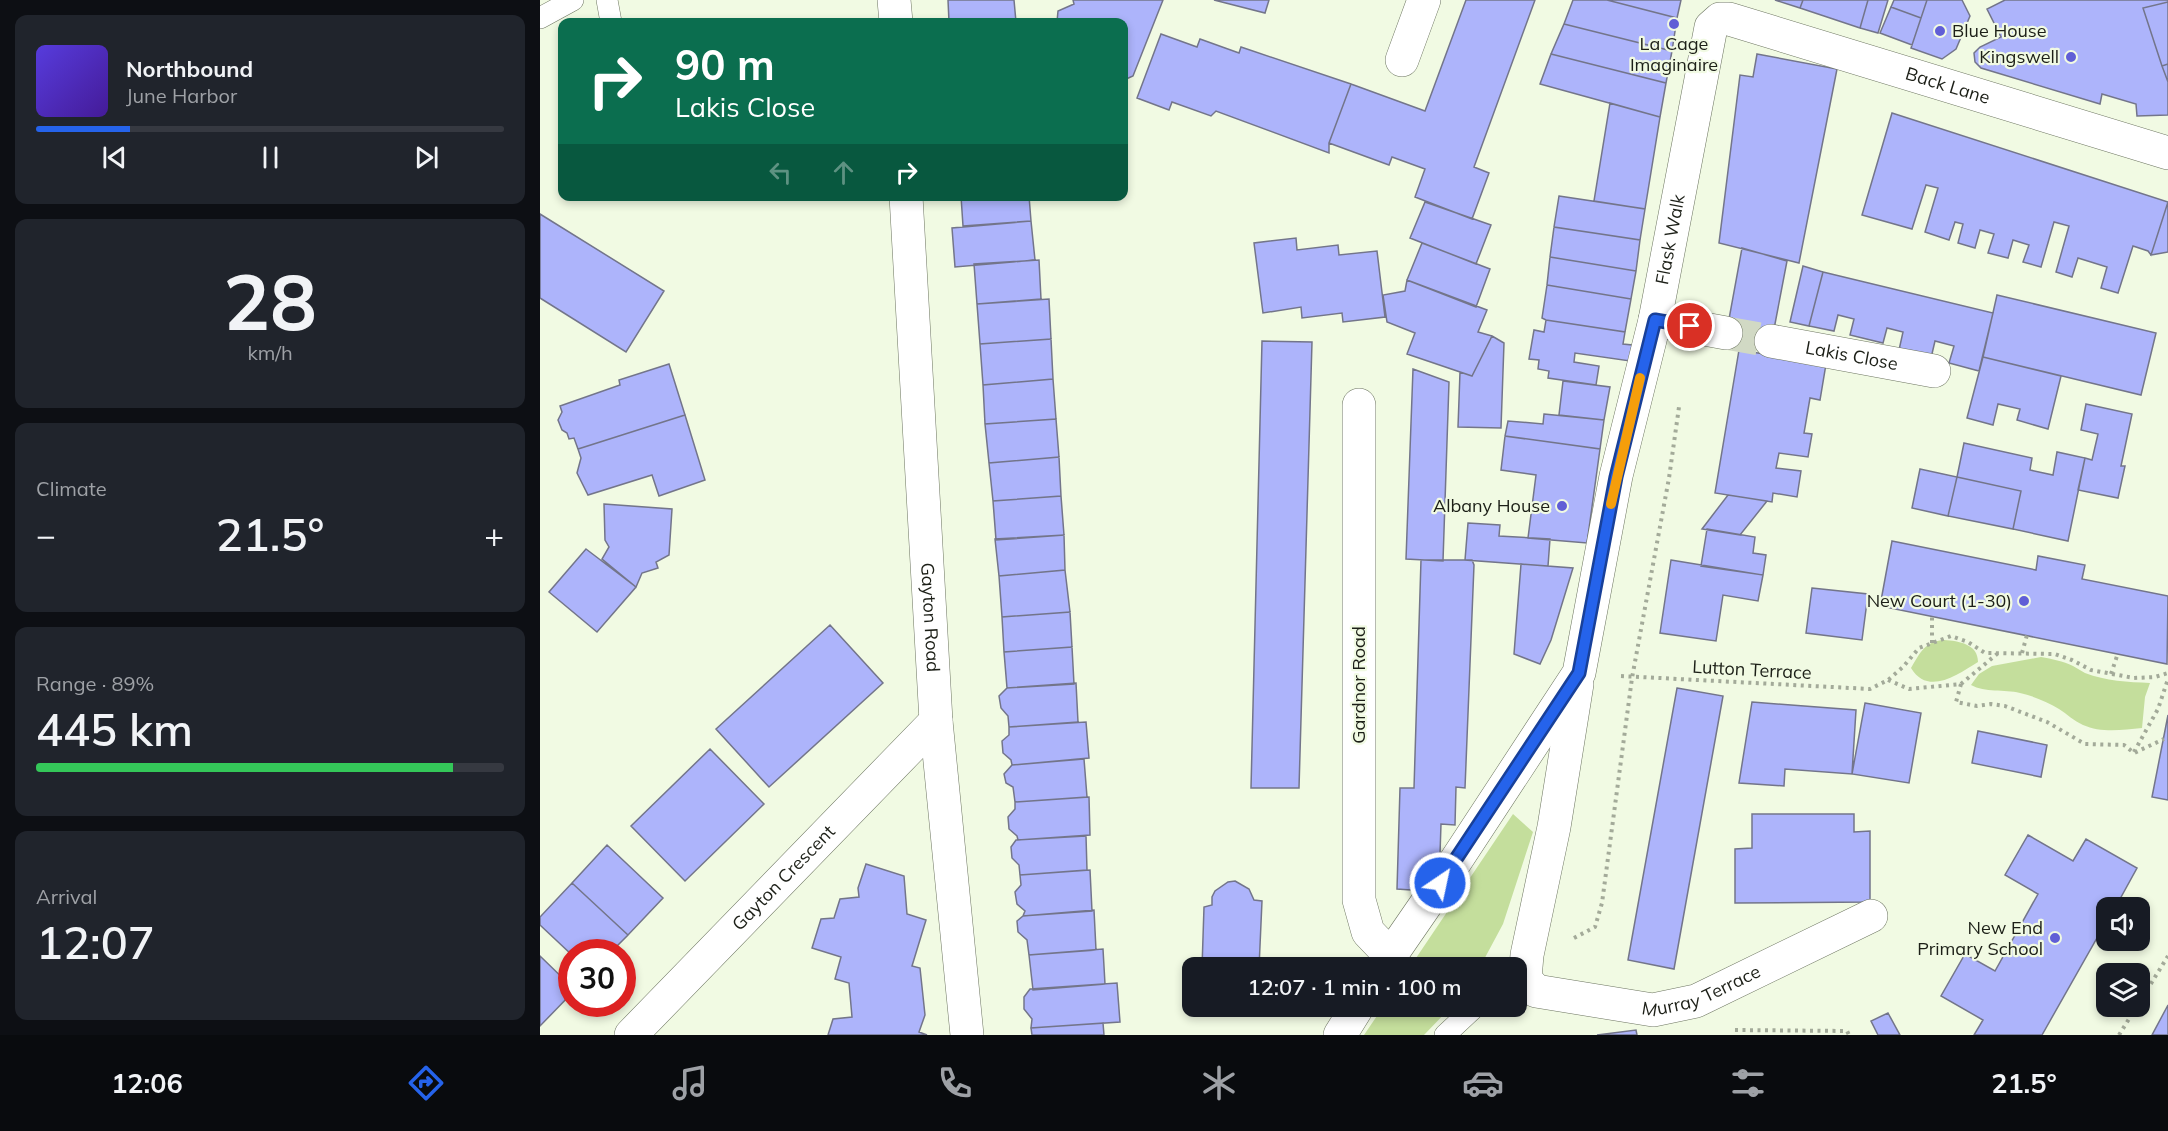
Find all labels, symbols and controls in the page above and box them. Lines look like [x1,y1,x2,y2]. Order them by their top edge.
marker: La Cage Imaginaire [1667,17,1681,31]
place label: Blue House [1952,19,2047,42]
marker: Blue House [1933,24,1947,38]
place label: La Cage Imaginaire [1630,32,1718,76]
text: 90 m [675,38,775,91]
icon: right [576,42,654,120]
place label: Kingswell [1979,45,2059,68]
marker: Kingswell [2064,50,2078,64]
text: Northbound [126,55,253,83]
street label: Back Lane [1903,62,1993,109]
text: June Harbor [126,83,237,108]
text: Lakis Close [675,90,815,124]
icon: previous [98,141,131,174]
icon: pause [254,141,287,174]
icon: next [410,141,443,174]
icon: left [764,156,797,189]
icon: ahead [827,156,860,189]
icon: right [890,156,923,189]
street label: Flask Walk [1650,192,1690,286]
text: 28 [223,252,317,350]
pin [1664,300,1715,351]
icon: arrive [1673,309,1706,342]
street label: Lakis Close [1804,336,1900,375]
text: km/h [247,340,293,365]
text: Climate [36,476,107,501]
place label: Albany House [1433,494,1550,517]
marker: Albany House [1555,499,1569,513]
text: 21.5° [216,506,324,562]
text: − [36,514,56,555]
text: + [484,514,504,555]
street label: Gayton Road [916,562,945,673]
place label: New Court (1-30) [1867,589,2012,612]
marker: New Court (1-30) [2017,594,2031,608]
street label: Gardnor Road [1347,626,1370,744]
street label: Lutton Terrace [1692,655,1812,684]
text: Range · 89% [36,671,154,696]
text: 445 km [36,701,193,757]
street label: Gayton Crescent [727,820,840,935]
position arrow [1408,851,1472,915]
text: Arrival [36,884,97,909]
map controls [2096,897,2150,1017]
button: sound [2096,897,2150,951]
text: 12:07 [36,914,155,970]
place label: New End Primary School [1917,916,2043,960]
marker: New End Primary School [2048,931,2062,945]
speed limit sign: 30 [558,939,636,1017]
street label: Murray Terrace [1640,960,1764,1022]
button: layers [2096,963,2150,1017]
text: 12:07 · 1 min · 100 m [1247,973,1462,1001]
icon: directions [405,1062,447,1104]
icon: music [669,1062,711,1104]
icon: phone [934,1062,976,1104]
icon: climate [1198,1062,1240,1104]
icon: car [1462,1062,1504,1104]
icon: filters [1727,1062,1769,1104]
text: 12:06 [111,1066,183,1100]
text: 21.5° [1991,1066,2057,1100]

